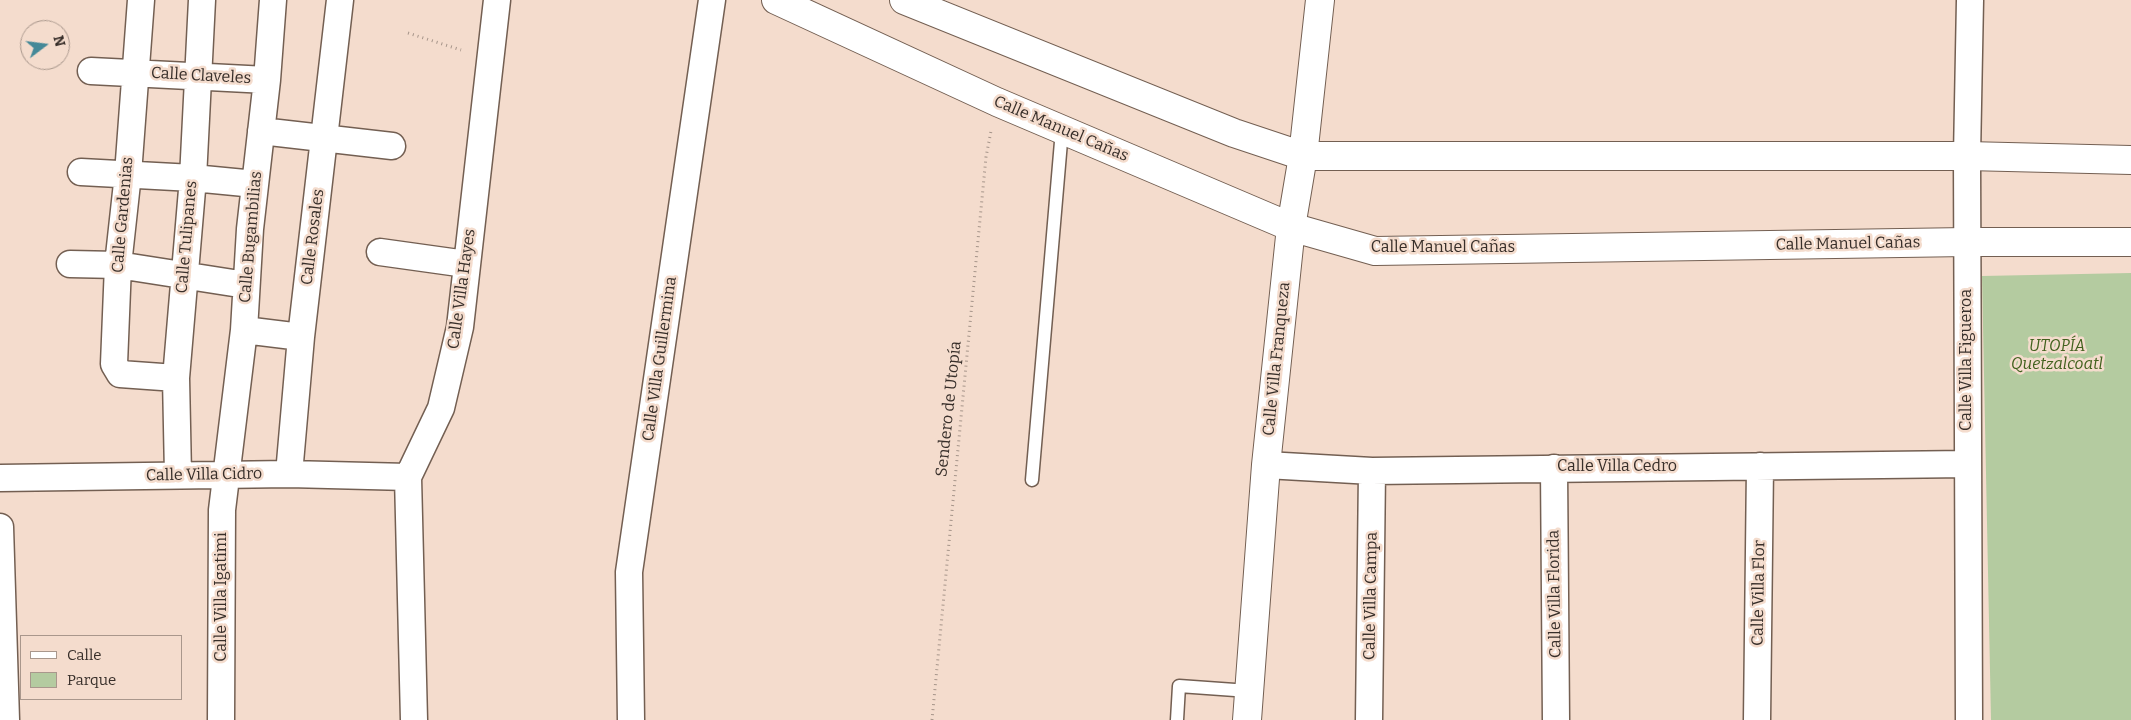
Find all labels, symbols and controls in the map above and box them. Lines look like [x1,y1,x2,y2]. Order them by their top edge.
north arrow [20,20,70,70]
text: N [49,34,69,49]
street label: Calle Claveles [150,64,252,88]
street label: Calle Manuel Cañas [991,92,1131,166]
street label: Calle Gardenias [108,156,138,274]
street label: Calle Bugambilias [236,170,266,304]
street label: Calle Tulipanes [173,180,201,294]
street label: Calle Rosales [298,188,328,286]
street label: Calle Villa Hayes [444,228,480,350]
street label: Calle Manuel Cañas [1776,233,1920,255]
street label: Calle Manuel Cañas [1371,238,1515,258]
street label: Calle Villa Guillermina [639,275,681,443]
street label: Calle Villa Franqueza [1259,281,1295,437]
street label: Calle Villa Figueroa [1957,289,1977,431]
park label: UTOPÍA Quetzalcoatl [2011,337,2103,375]
street label: Sendero de Utopía [932,340,966,478]
street label: Calle Villa Cedro [1557,457,1677,477]
street label: Calle Villa Cidro [146,464,262,486]
street label: Calle Villa Florida [1544,530,1566,658]
street label: Calle Villa Igatimi [212,532,232,662]
street label: Calle Villa Campa [1360,532,1382,660]
street label: Calle Villa Flor [1748,540,1770,646]
legend [20,635,182,700]
text: Calle [67,646,101,664]
text: Parque [67,671,116,689]

